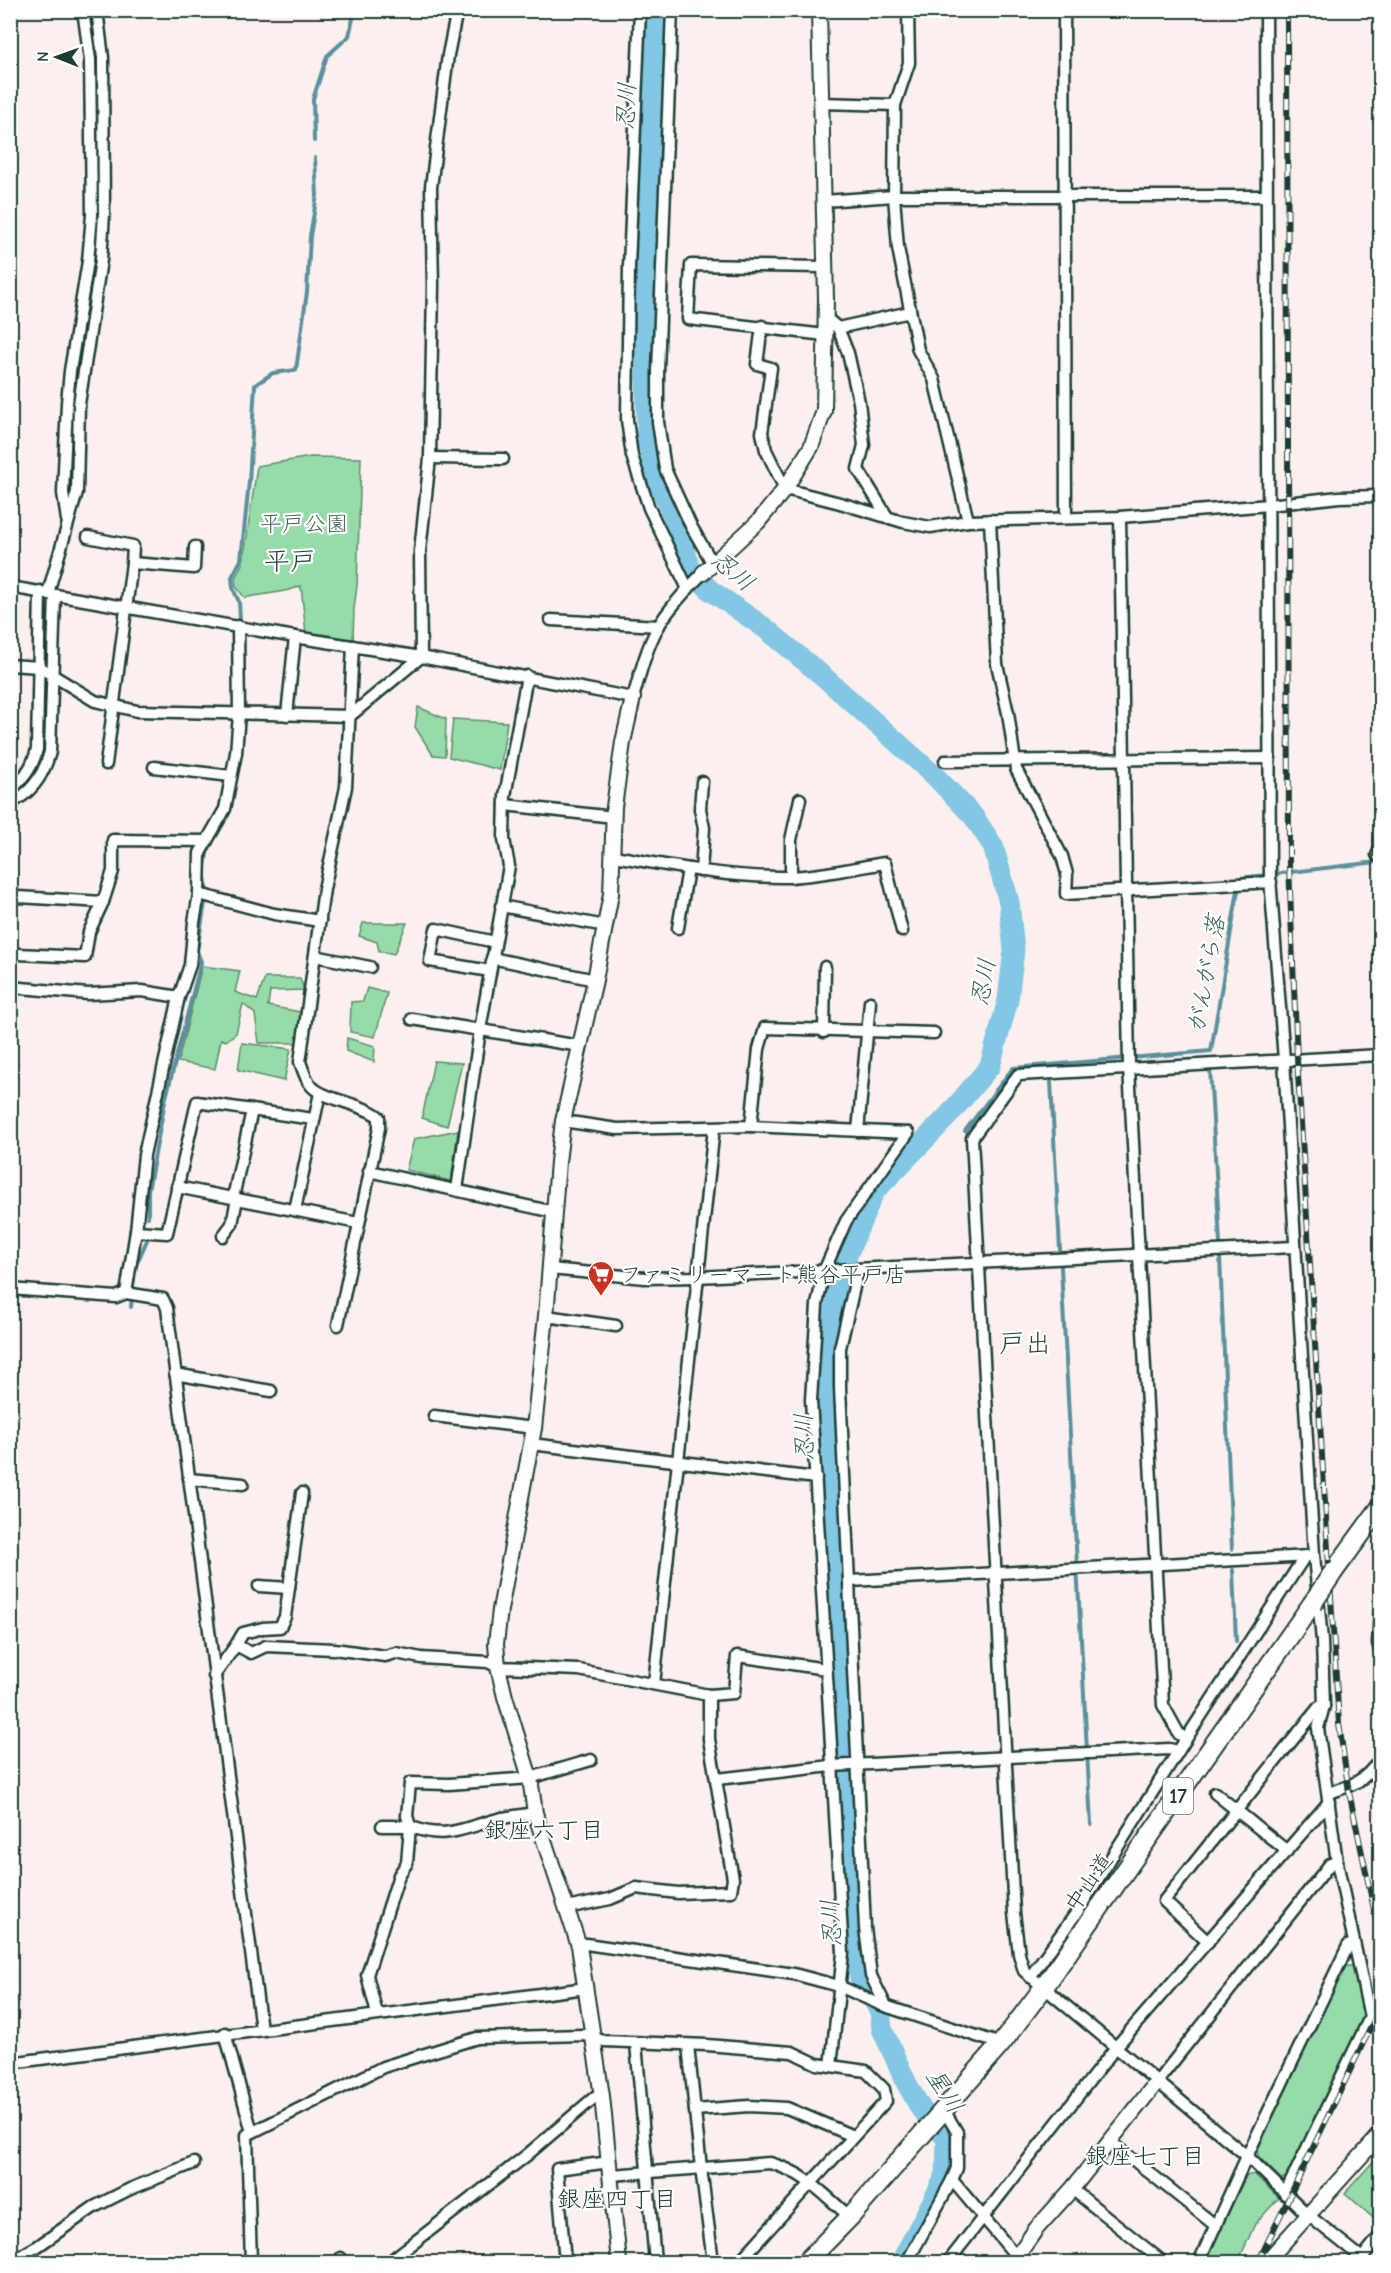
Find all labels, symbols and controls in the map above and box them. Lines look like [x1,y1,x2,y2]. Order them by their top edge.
north arrow [27,27,87,87]
text: N [34,51,52,62]
water label: 忍川 [611,81,641,131]
park label: 平戸公園 [260,511,348,537]
water label: 忍川 [706,545,760,597]
district label: 平戸 [264,547,316,577]
water label: がんがら落 [1182,911,1231,1036]
water label: 忍川 [965,956,1001,1008]
supermarket icon: ファミリーマート熊谷平戸店 [586,1259,616,1297]
place label: ファミリーマート熊谷平戸店 [620,1262,906,1288]
district label: 戸出 [999,1329,1051,1359]
water label: 忍川 [789,1413,819,1461]
road number: 17 [1163,1778,1193,1814]
district label: 銀座六丁目 [484,1816,604,1844]
street label: 中山道 [1059,1848,1118,1917]
water label: 忍川 [815,1898,847,1948]
water label: 星川 [920,2063,970,2119]
district label: 銀座七丁目 [1085,2142,1205,2170]
district label: 銀座四丁目 [557,2185,677,2213]

